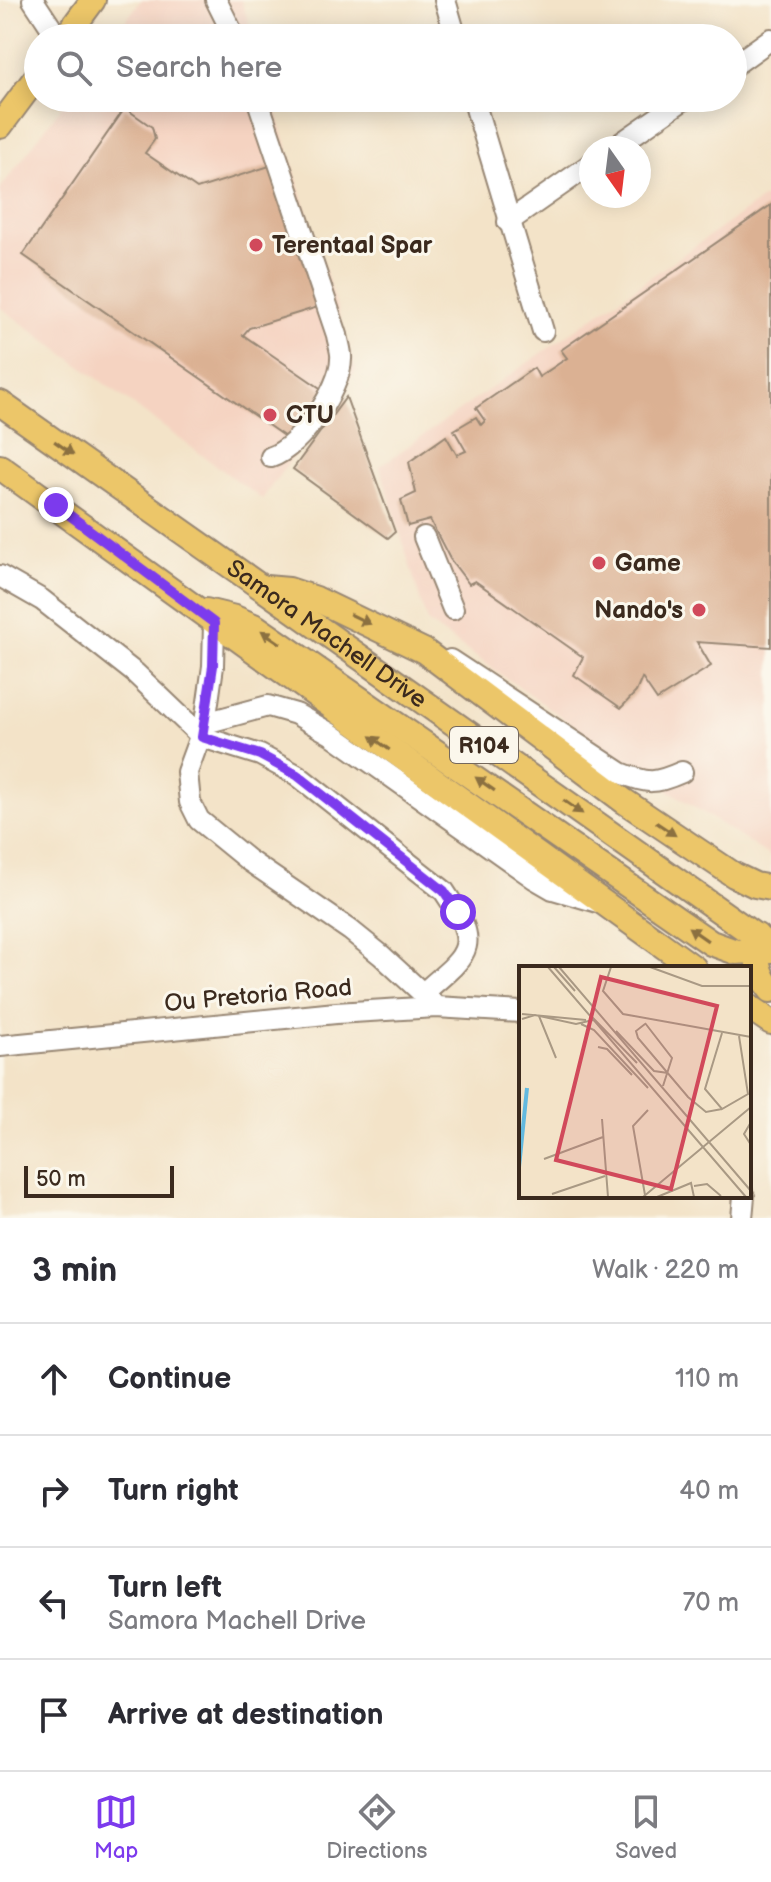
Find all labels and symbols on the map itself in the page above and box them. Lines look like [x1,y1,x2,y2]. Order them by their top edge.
north arrow [579,136,651,208]
place label: Terentaal Spar [272,231,433,260]
marker: Terentaal Spar [247,236,265,254]
place label: CTU [286,401,334,430]
marker: CTU [261,406,279,424]
one-way arrow [53,440,74,455]
route end [38,487,74,523]
place label: Game [615,549,681,578]
street label: Samora Machell Drive [221,554,432,715]
marker: Game [590,554,608,572]
place label: Nando's [594,596,683,625]
marker: Nando's [690,601,708,619]
one-way arrow [348,612,372,626]
one-way arrow [260,630,281,645]
road number: R104 [450,727,518,763]
one-way arrow [370,736,391,751]
one-way arrow [475,777,496,792]
one-way arrow [562,799,583,814]
one-way arrow [656,821,677,836]
route start [440,894,476,930]
one-way arrow [687,927,708,942]
inset map [519,966,751,1198]
street label: Ou Pretoria Road [163,973,353,1018]
scale bar [24,1162,174,1198]

